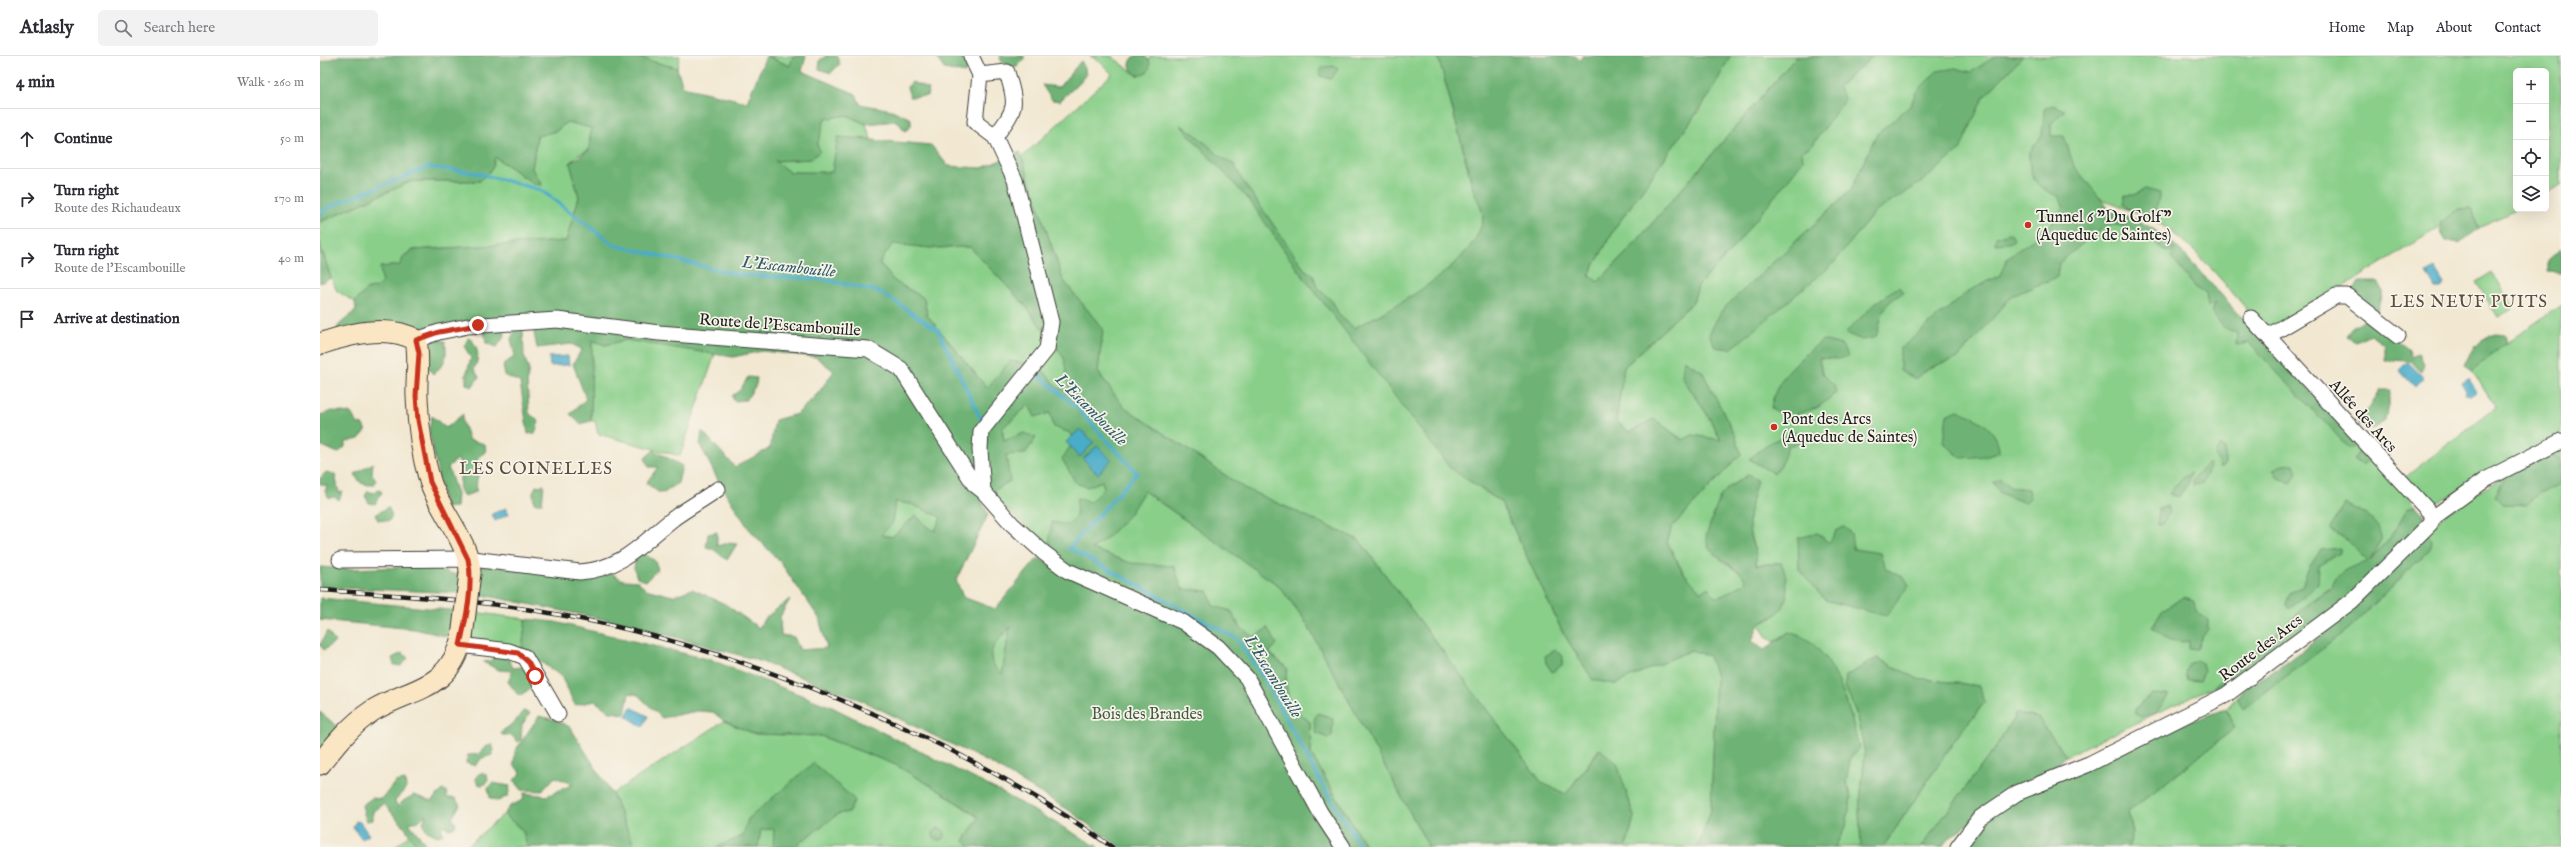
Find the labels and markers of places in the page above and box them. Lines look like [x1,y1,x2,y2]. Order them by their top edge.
place label: Tunnel 6 "Du Golf" (Aqueduc de Saintes) [2036,208,2171,246]
marker: Tunnel 6 "Du Golf" (Aqueduc de Saintes) [2023,220,2033,230]
place label: Pont des Arcs (Aqueduc de Saintes) [1782,410,1917,448]
marker: Pont des Arcs (Aqueduc de Saintes) [1769,422,1779,432]

